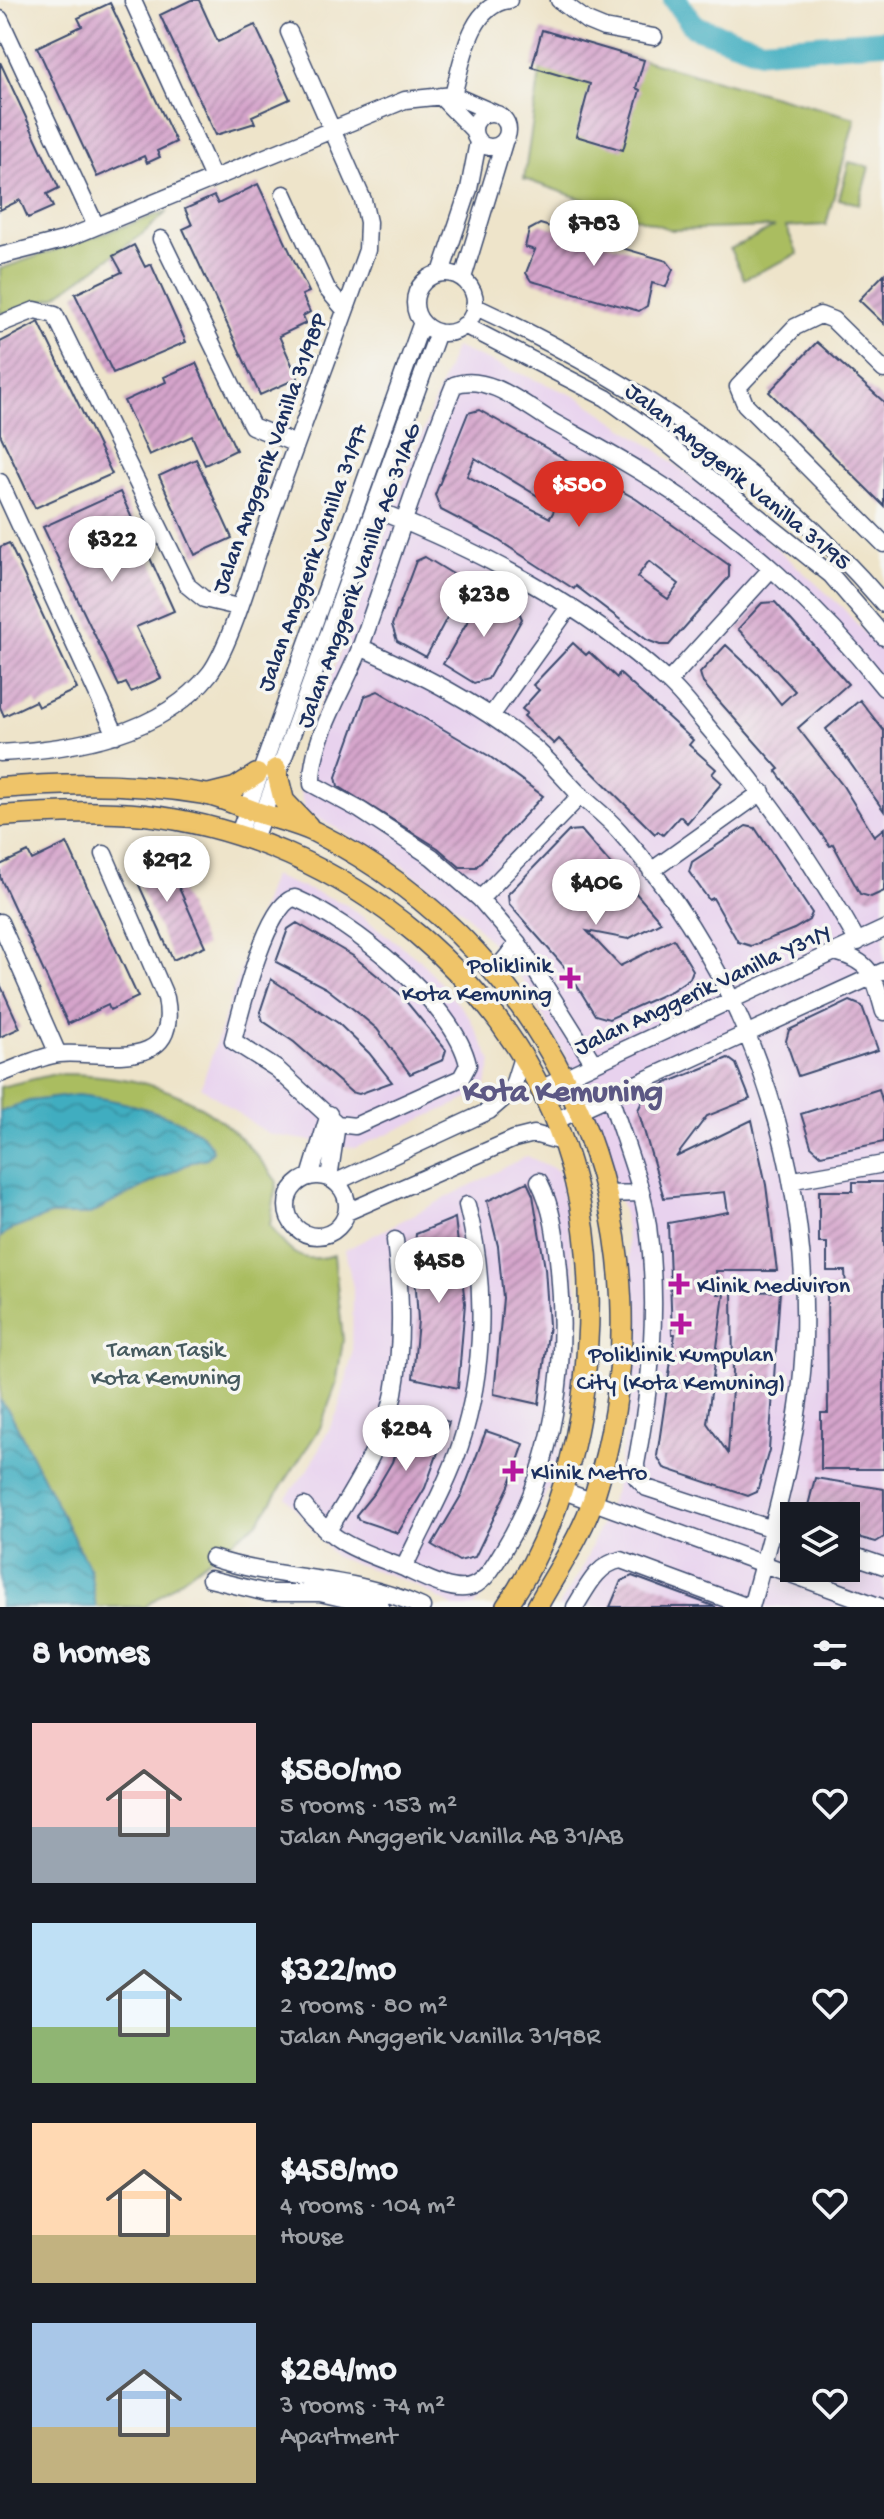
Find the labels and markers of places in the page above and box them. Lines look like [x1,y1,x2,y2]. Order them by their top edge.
pin: $783 [547,200,641,268]
pin: $580 [532,461,626,529]
pin: $322 [65,516,159,584]
pin: $238 [437,571,531,639]
pin: $292 [120,836,214,904]
pin: $406 [549,859,643,927]
place label: Poliklinik Kota Kemuning [402,953,554,1010]
marker: Poliklinik Kota Kemuning [559,967,581,989]
pin: $458 [392,1237,486,1305]
marker: Klinik Mediviron [668,1273,690,1295]
place label: Klinik Mediviron [697,1273,851,1302]
marker: Poliklinik Kumpulan City (Kota Kemuning) [670,1313,692,1335]
place label: Poliklinik Kumpulan City (Kota Kemuning) [576,1342,786,1399]
pin: $284 [359,1405,453,1473]
marker: Klinik Metro [502,1460,524,1482]
place label: Klinik Metro [531,1460,647,1489]

